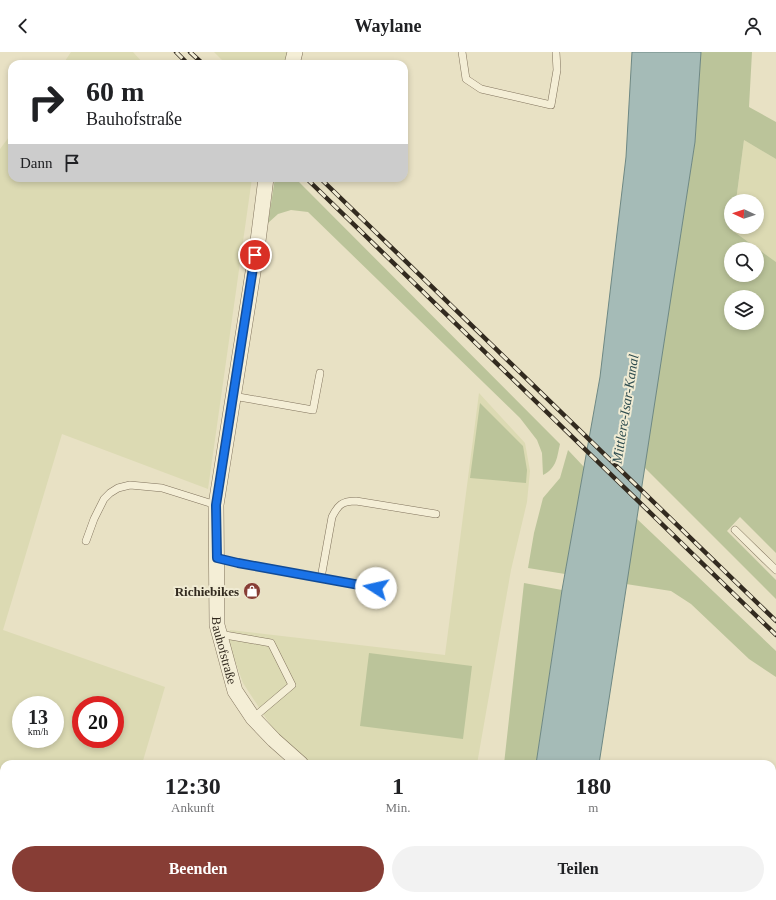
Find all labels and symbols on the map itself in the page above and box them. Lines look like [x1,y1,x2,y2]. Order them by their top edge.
north arrow [724,194,764,234]
pin [238,238,272,272]
water label: Mittlere-Isar-Kanal [609,353,642,466]
position arrow [355,567,397,609]
shop icon: Richiebikes [242,581,262,601]
place label: Richiebikes [175,584,239,599]
street label: Bauhofstraße [209,616,240,686]
speed limit sign: 20 [72,696,124,748]

